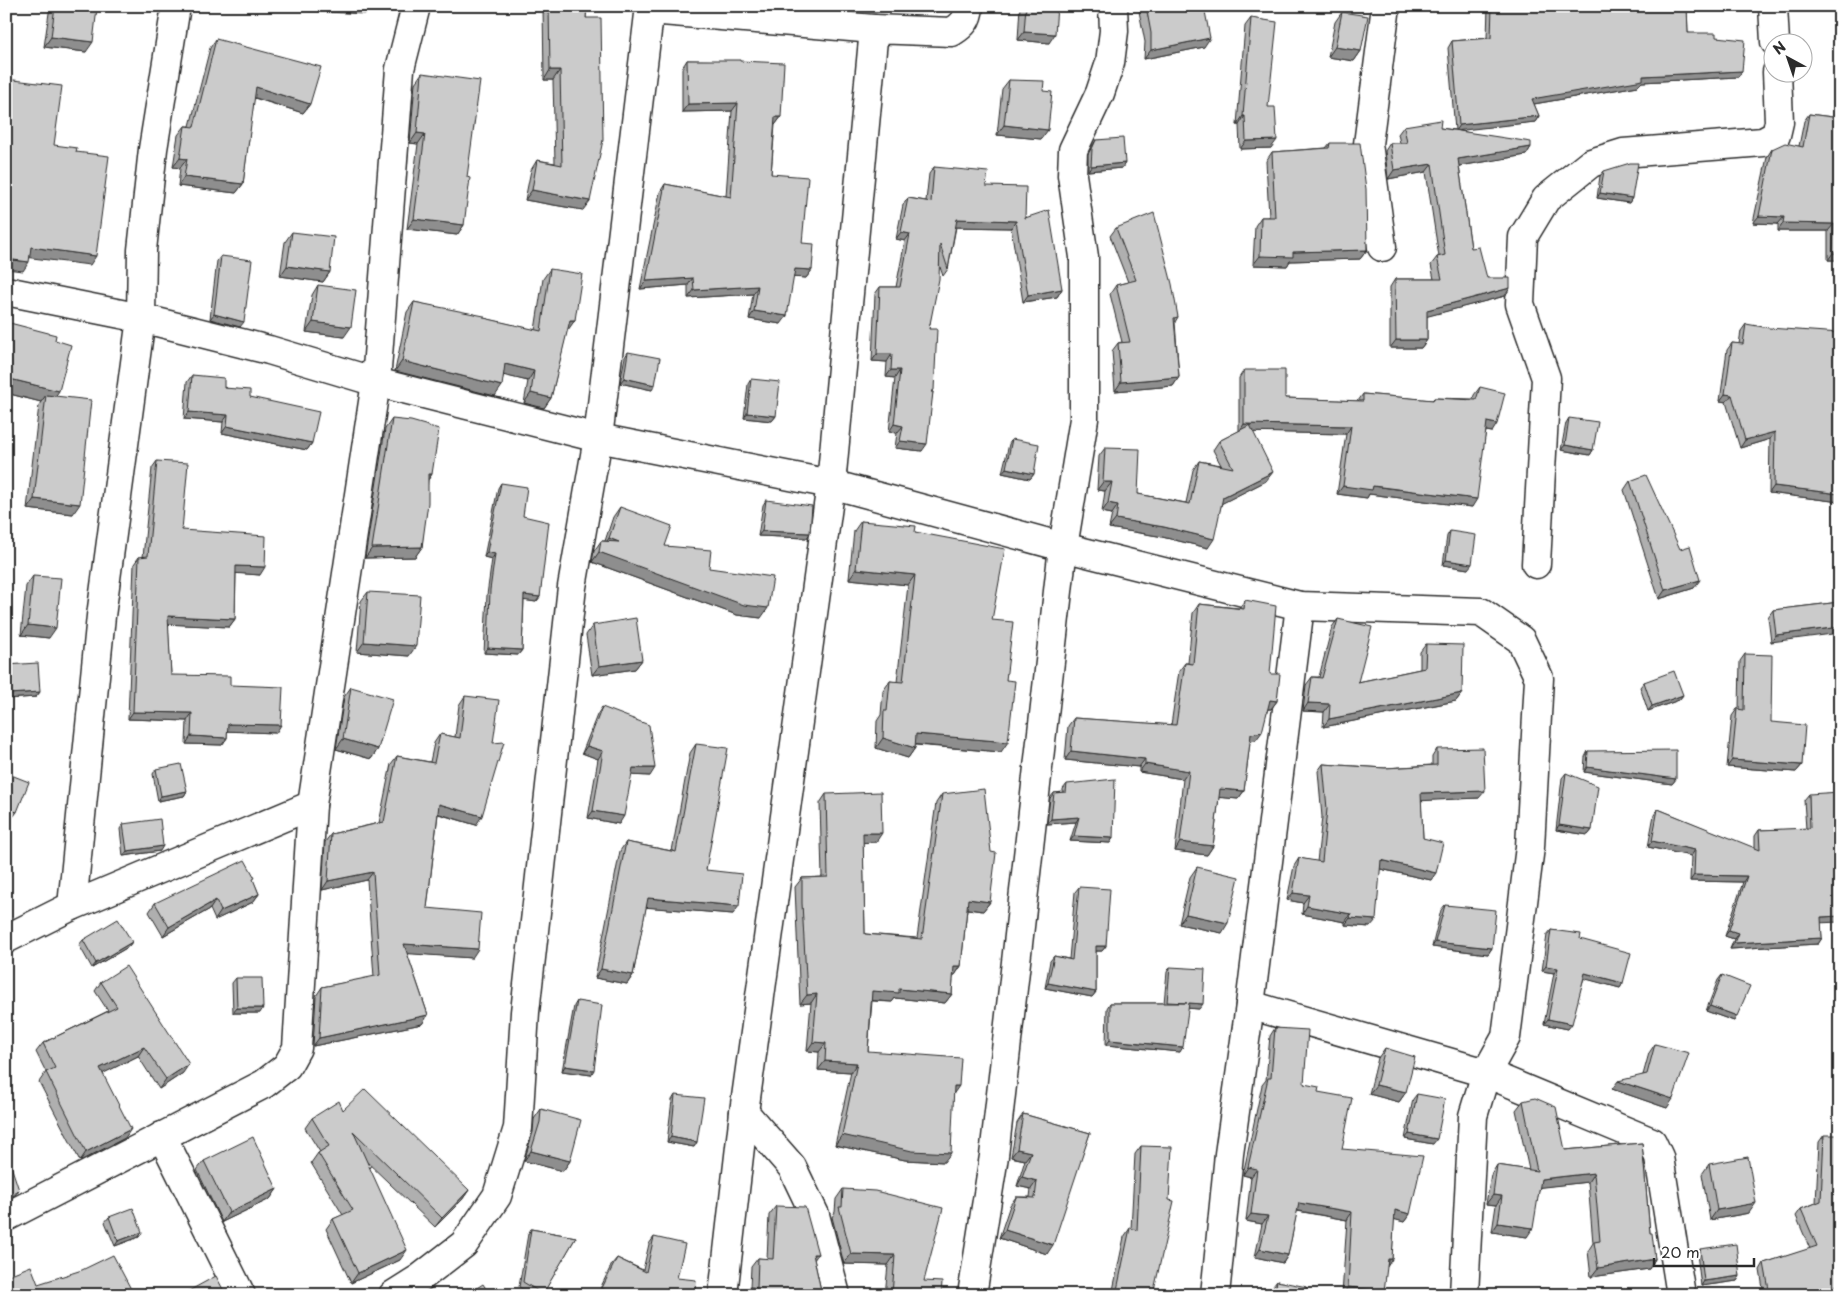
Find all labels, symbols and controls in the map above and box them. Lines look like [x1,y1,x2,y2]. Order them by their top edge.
north arrow [1764,32,1814,82]
text: N [1768,36,1790,59]
scale bar [1654,1236,1754,1268]
text: 20 m [1661,1240,1700,1263]

